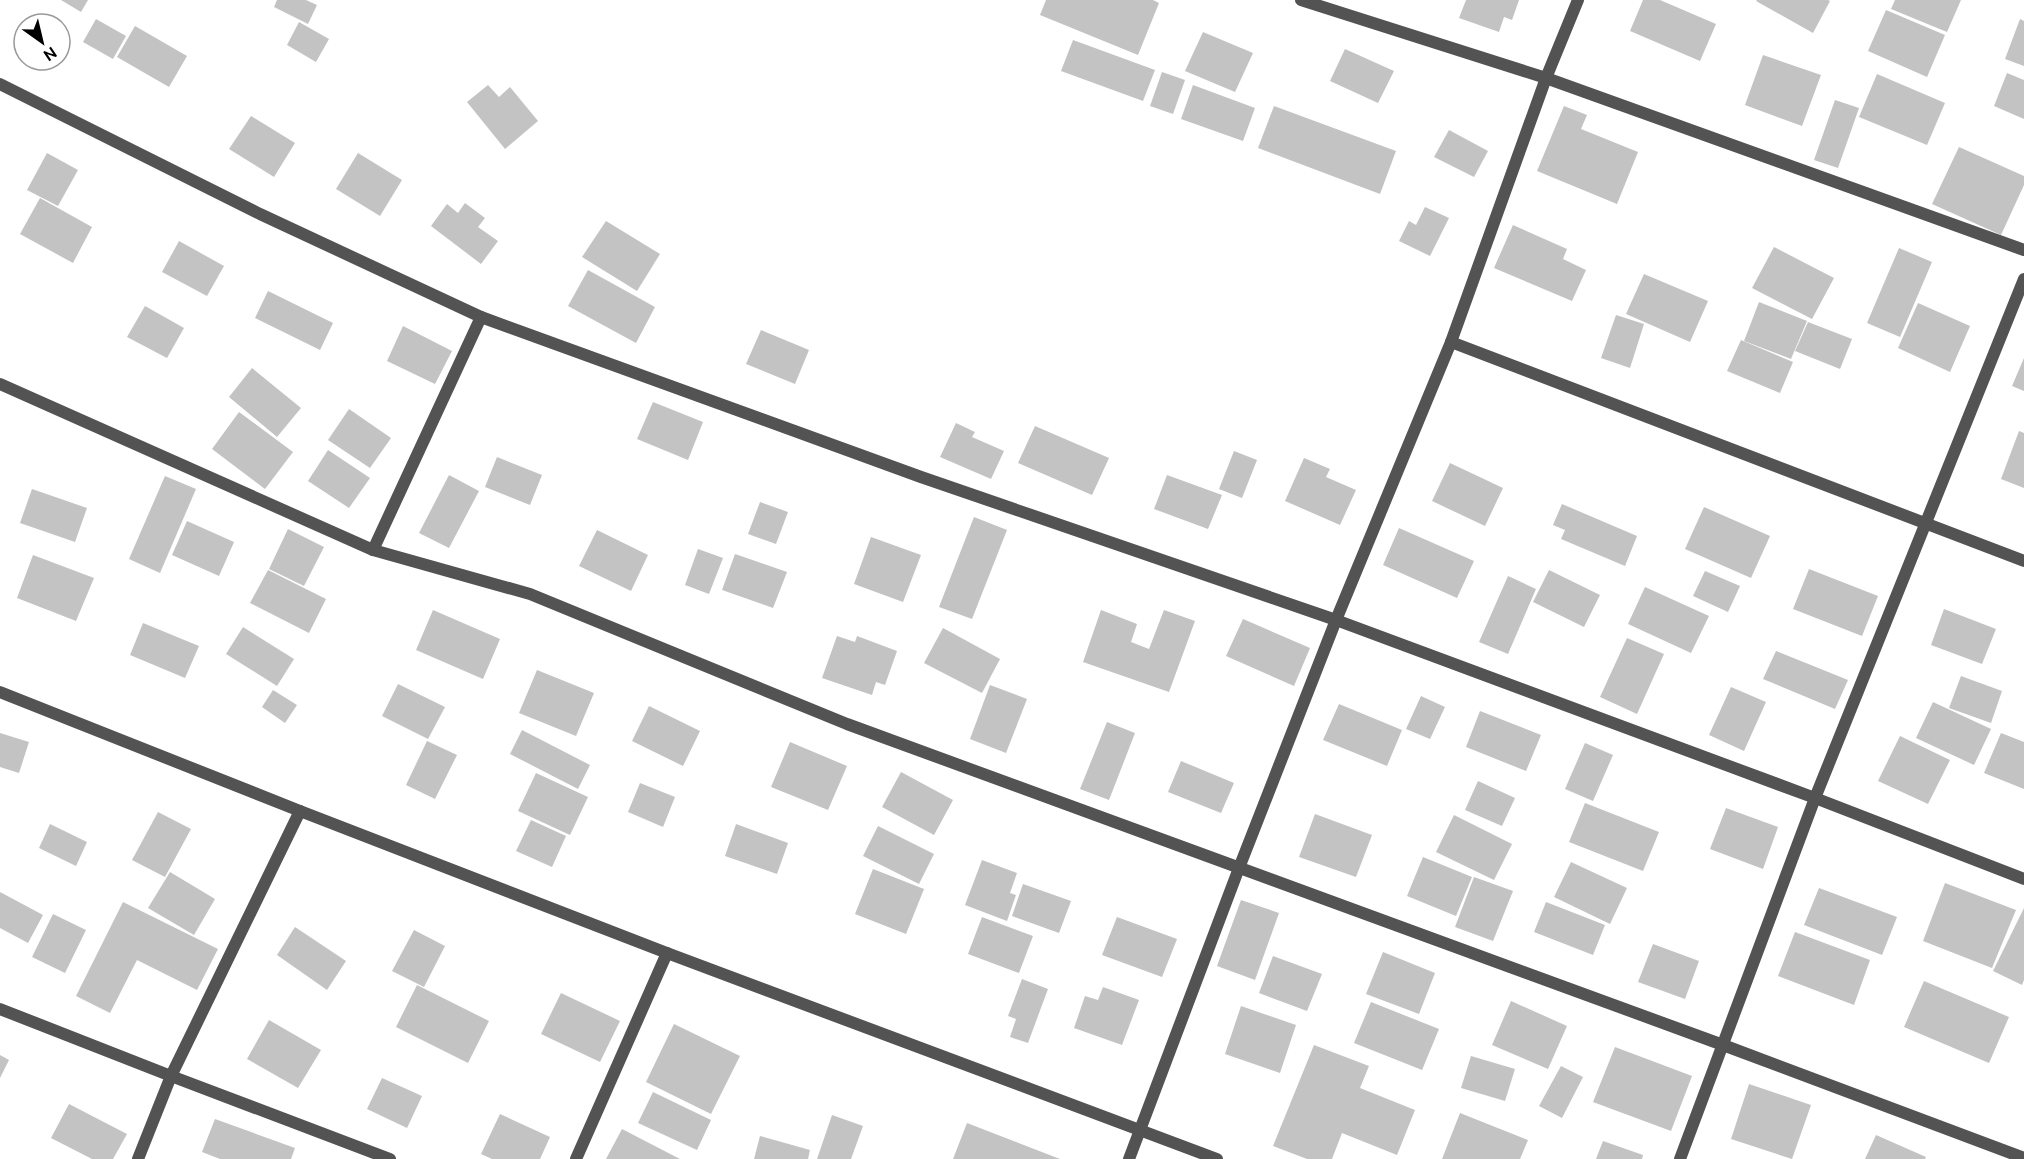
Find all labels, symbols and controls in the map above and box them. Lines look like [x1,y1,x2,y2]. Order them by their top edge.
north arrow [12,12,72,72]
text: N [40,44,60,65]

